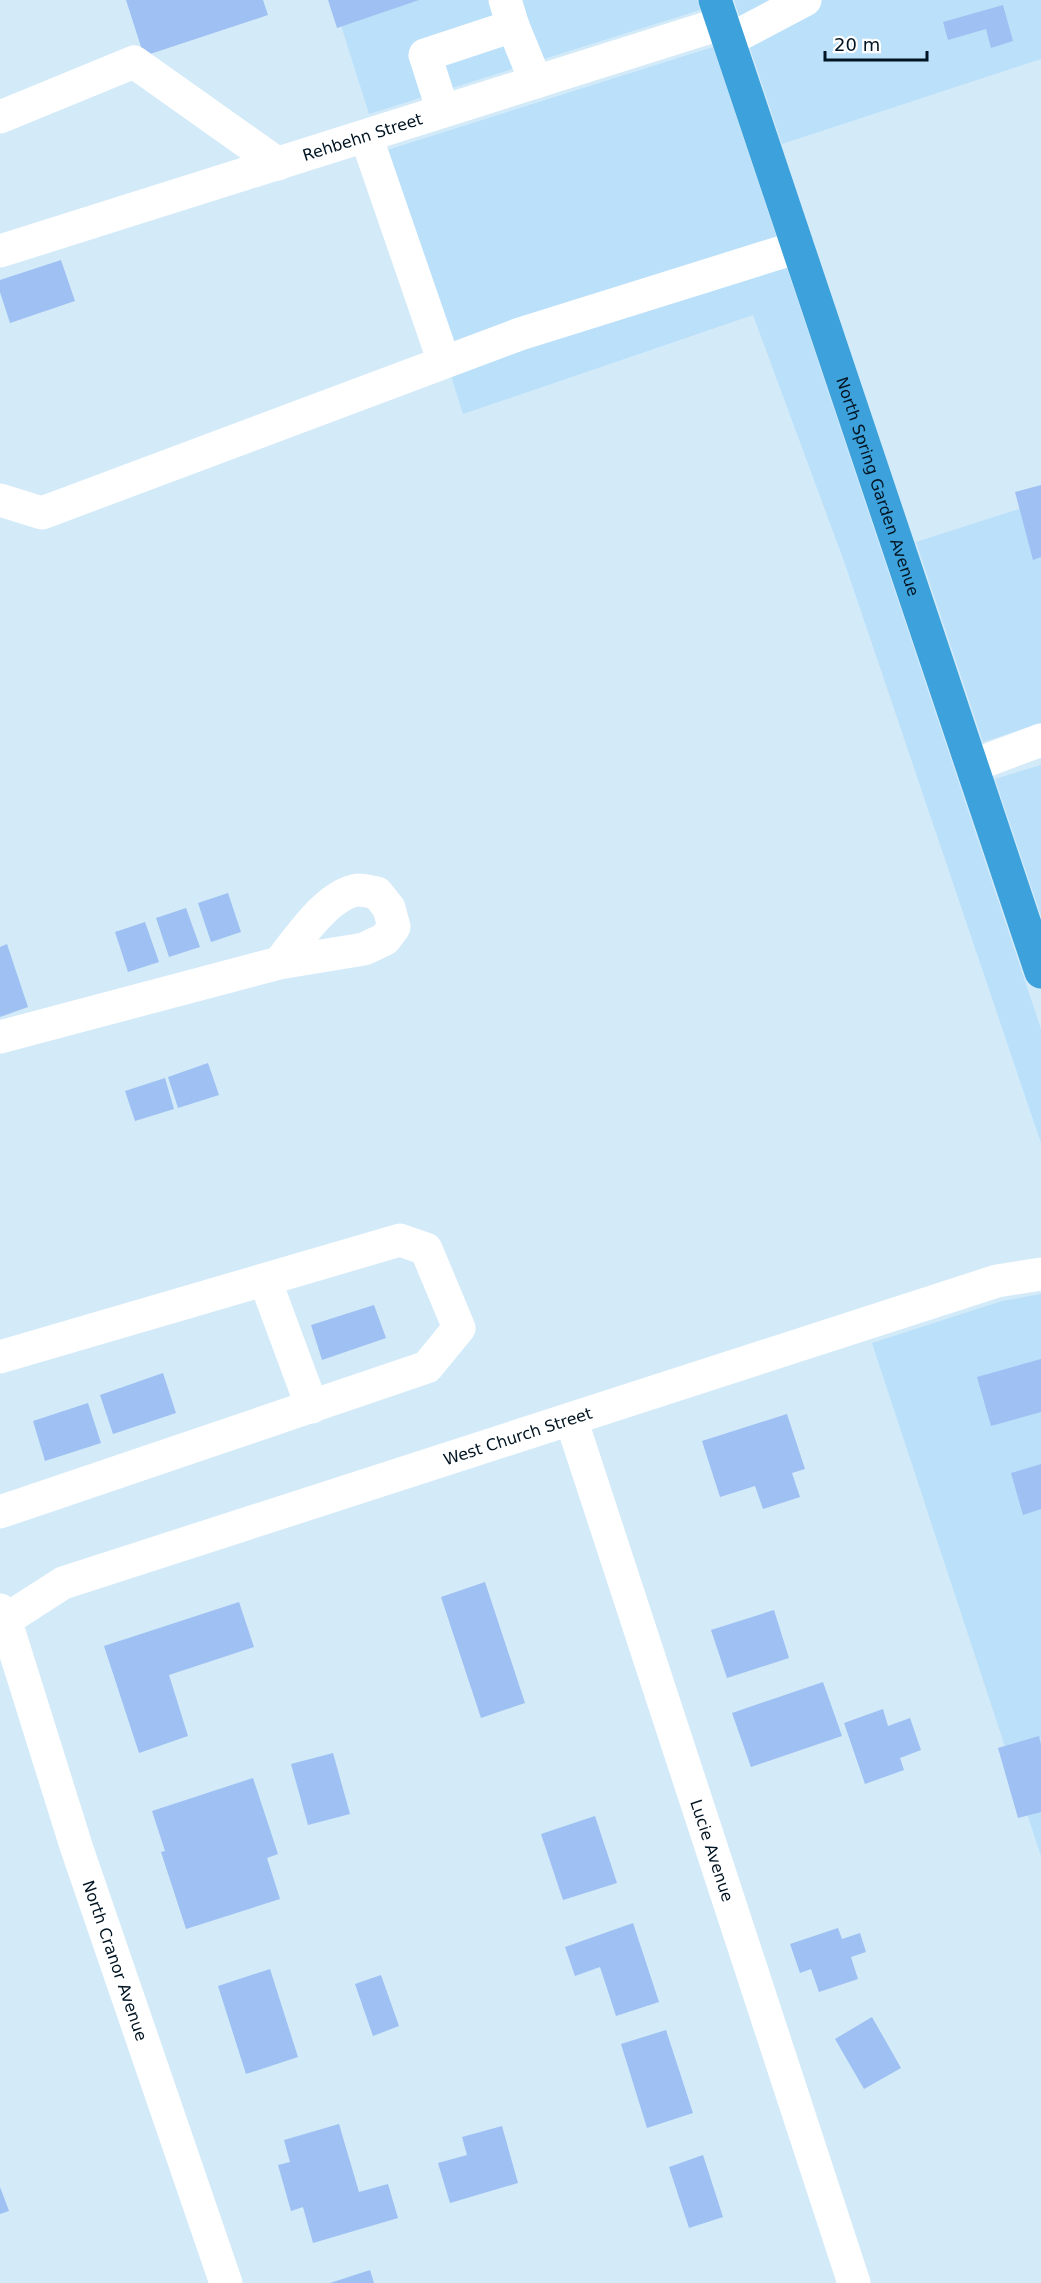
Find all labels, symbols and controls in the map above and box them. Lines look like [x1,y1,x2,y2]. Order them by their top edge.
scale bar [825,24,927,62]
text: 20 m [834,34,880,55]
street label: Rehbehn Street [300,109,425,164]
street label: North Spring Garden Avenue [833,374,924,598]
street label: West Church Street [441,1403,594,1469]
street label: Lucie Avenue [687,1797,738,1904]
street label: North Cranor Avenue [79,1878,152,2043]

